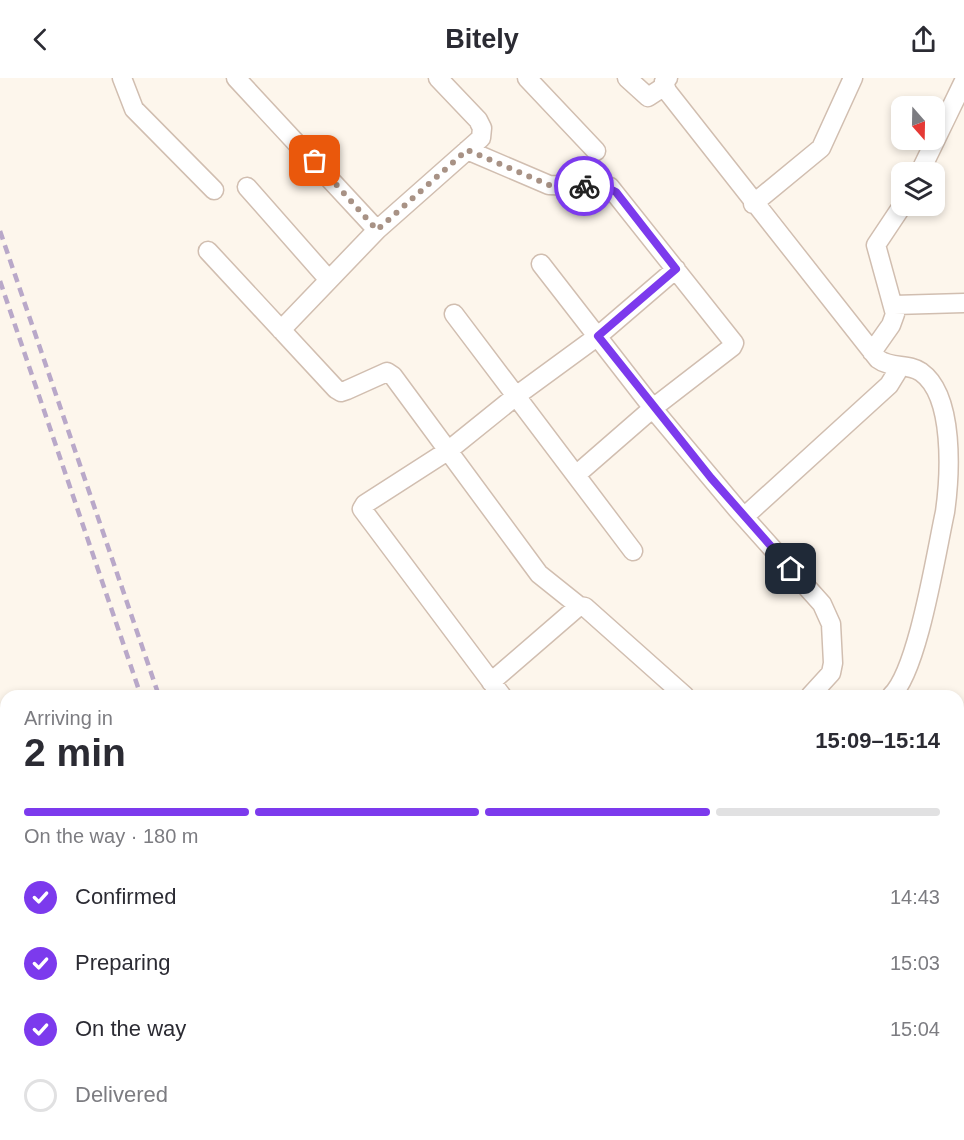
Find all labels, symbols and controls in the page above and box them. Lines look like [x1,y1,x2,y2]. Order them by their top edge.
icon: back [24,23,57,56]
icon: share [907,23,940,56]
text: Bitely [445,24,519,54]
north arrow [891,96,945,150]
map controls [891,96,945,216]
pin [289,135,340,186]
icon: bag [298,144,331,177]
courier [554,156,614,216]
button: layers [891,162,945,216]
icon: bike [568,170,601,203]
pin [765,543,816,594]
icon: home [774,552,807,585]
text: Arriving in [24,707,113,729]
text: 15:09–15:14 [815,728,940,753]
text: 2 min [24,731,126,774]
text: On the way · 180 m [24,825,199,847]
icon: check [24,881,57,914]
text: Confirmed [75,884,176,909]
text: 14:43 [890,886,940,908]
icon: check [24,947,57,980]
text: Preparing [75,950,170,975]
text: 15:03 [890,952,940,974]
icon: check [24,1013,57,1046]
text: On the way [75,1016,186,1041]
text: 15:04 [890,1018,940,1040]
text: Delivered [75,1082,168,1107]

